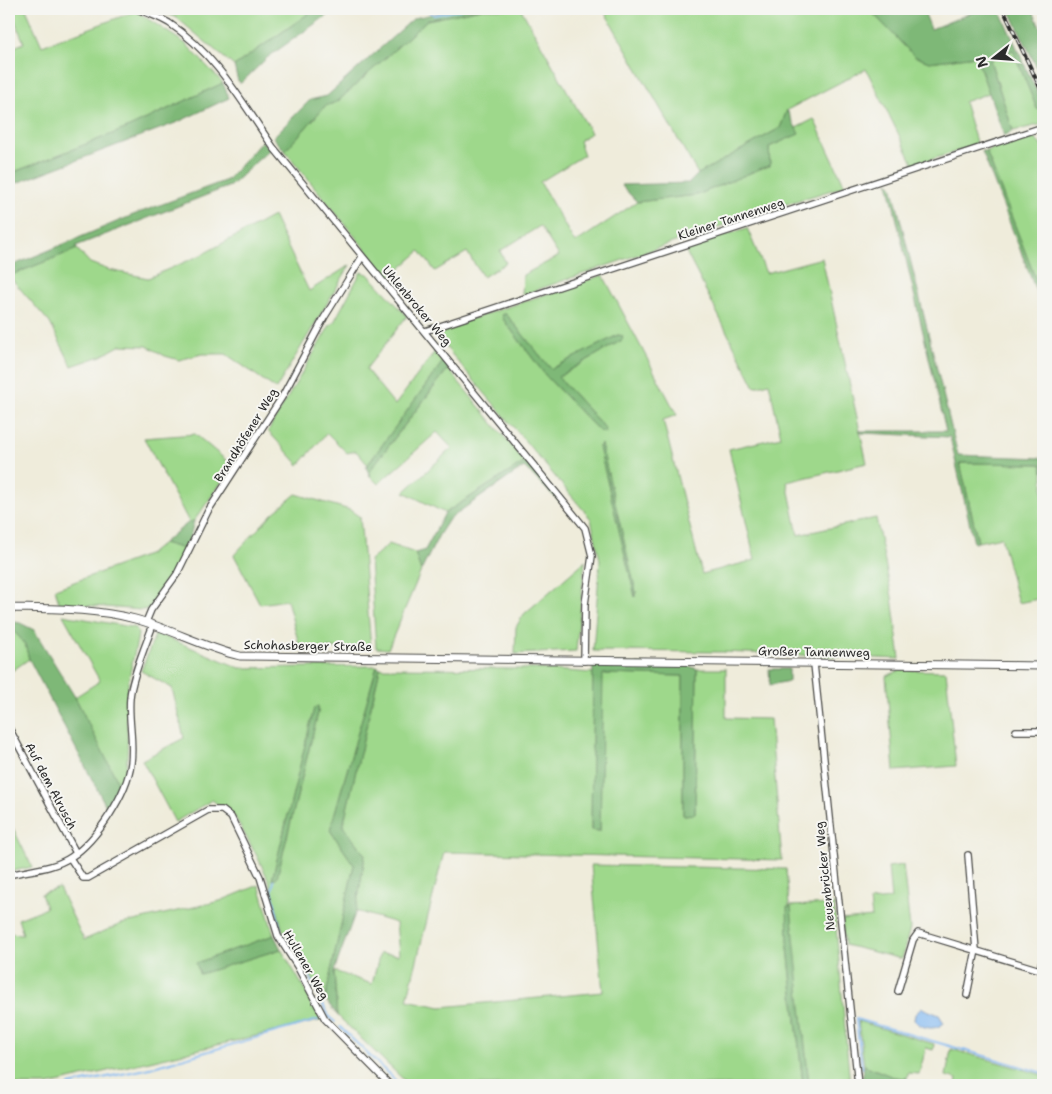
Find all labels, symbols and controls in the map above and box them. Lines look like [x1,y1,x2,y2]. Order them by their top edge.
north arrow [970,32,1020,82]
text: N [971,54,992,70]
street label: Kleiner Tannenweg [676,194,786,244]
street label: Uhlenbroker Weg [379,263,455,349]
street label: Brandhöfener Weg [211,385,281,485]
street label: Schohasberger Straße [244,637,373,655]
street label: Großer Tannenweg [758,643,870,661]
street label: Auf dem Alrusch [21,740,81,832]
street label: Neuenbrücker Weg [811,821,839,931]
street label: Hullener Weg [280,927,332,1003]

